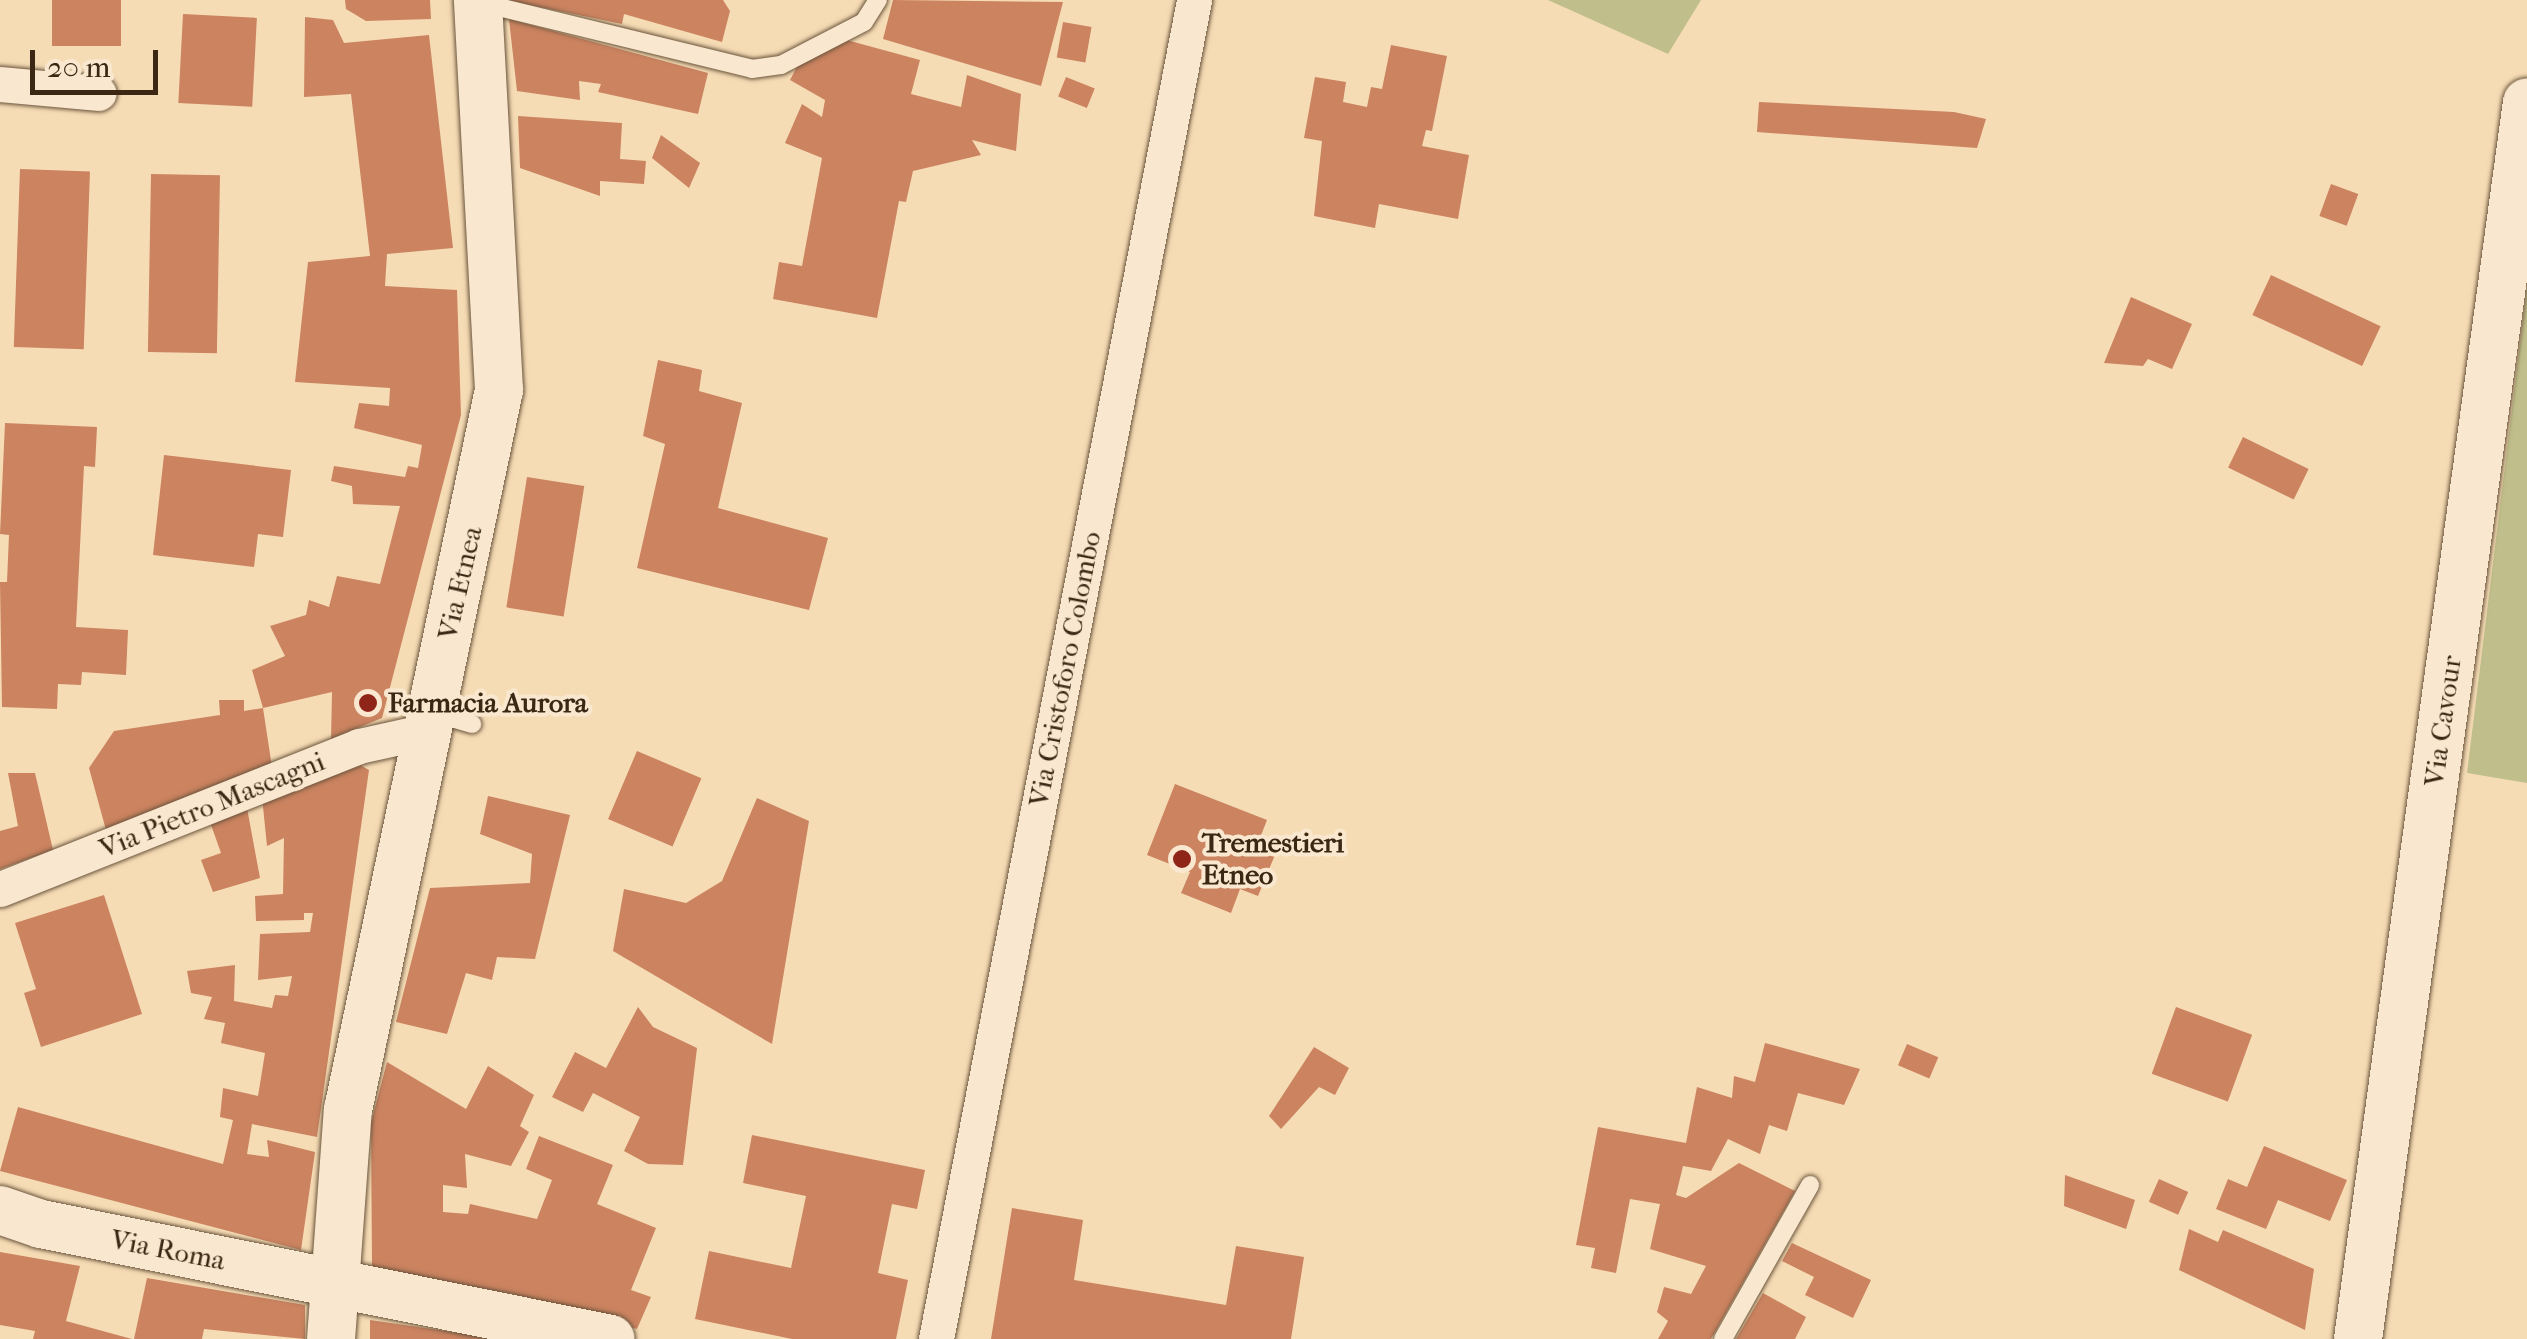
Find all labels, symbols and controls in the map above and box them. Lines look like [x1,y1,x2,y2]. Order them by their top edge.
scale bar [35,30,162,92]
text: 20 m [47,50,110,85]
street label: Via Etnea [431,523,489,643]
street label: Via Cristoforo Colombo [1022,528,1108,810]
street label: Via Cavour [2417,653,2469,789]
place label: Farmacia Aurora [388,686,588,720]
marker: Farmacia Aurora [357,692,379,714]
street label: Via Pietro Mascagni [94,744,330,866]
place label: Tremestieri Etneo [1202,826,1344,892]
marker: Tremestieri Etneo [1171,848,1193,870]
street label: Via Roma [108,1222,228,1278]

